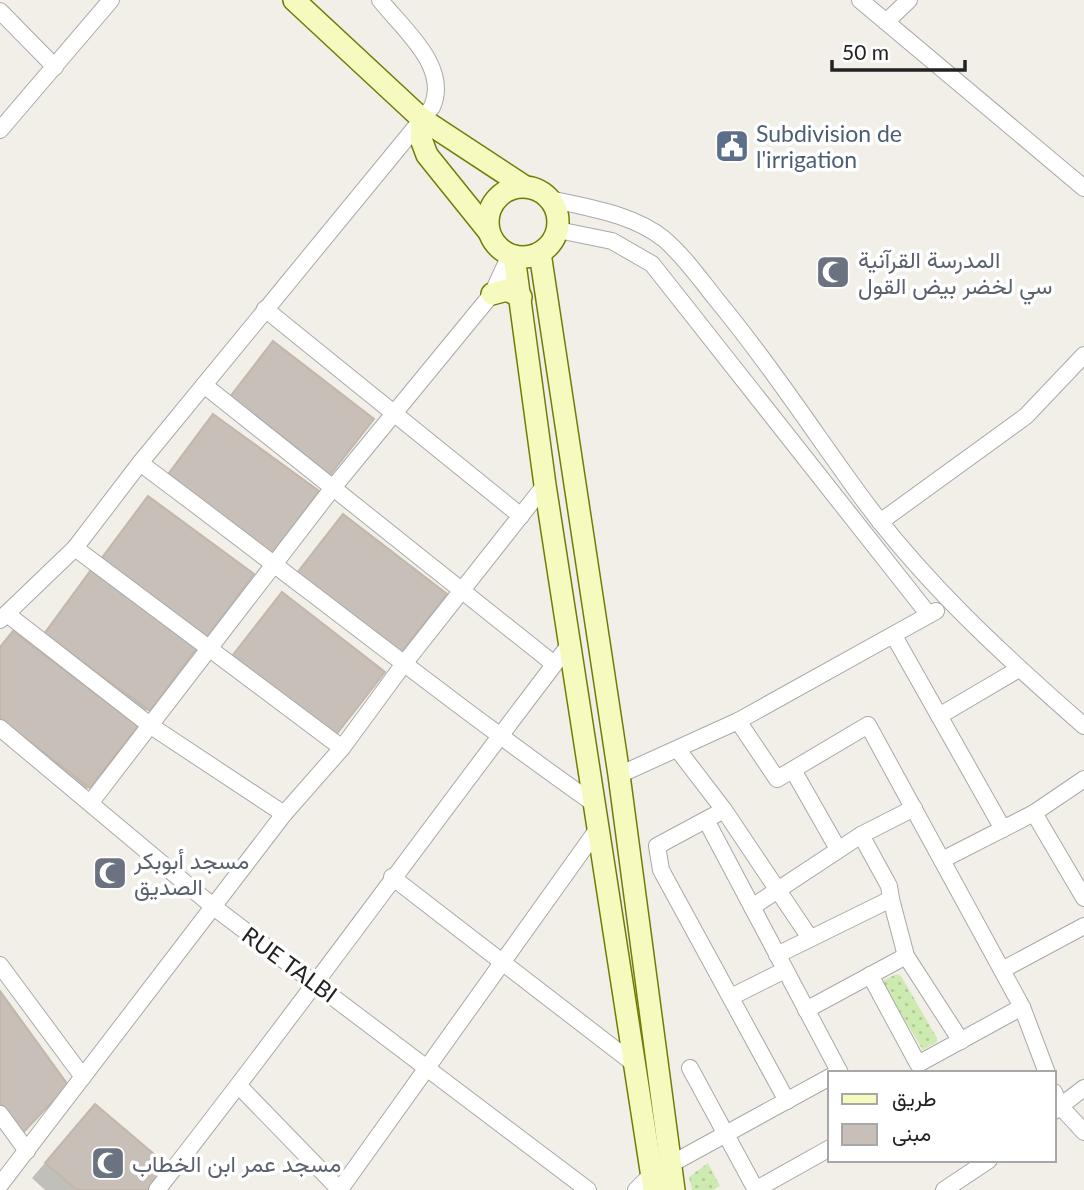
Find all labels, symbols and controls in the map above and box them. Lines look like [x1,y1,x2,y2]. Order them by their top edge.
scale bar [832,28,965,72]
text: 50 m [842,39,889,64]
place label: Subdivision de l'irrigation [756,119,902,173]
public building icon: Subdivision de l'irrigation [713,127,751,165]
place label: المدرسة القرآنية سي لخضر بيض القول [858,245,1052,305]
mosque icon: المدرسة القرآنية سي لخضر بيض القول [814,253,852,291]
place label: مسجد أبوبكر الصديق [133,846,249,901]
mosque icon: مسجد أبوبكر الصديق [91,854,129,892]
street label: RUE TALBI [237,920,343,1008]
legend [828,1071,1056,1162]
text: طريق [892,1085,937,1112]
text: مبنى [892,1120,931,1146]
mosque icon: مسجد عمر ابن الخطاب [89,1144,127,1182]
place label: مسجد عمر ابن الخطاب [132,1149,341,1179]

